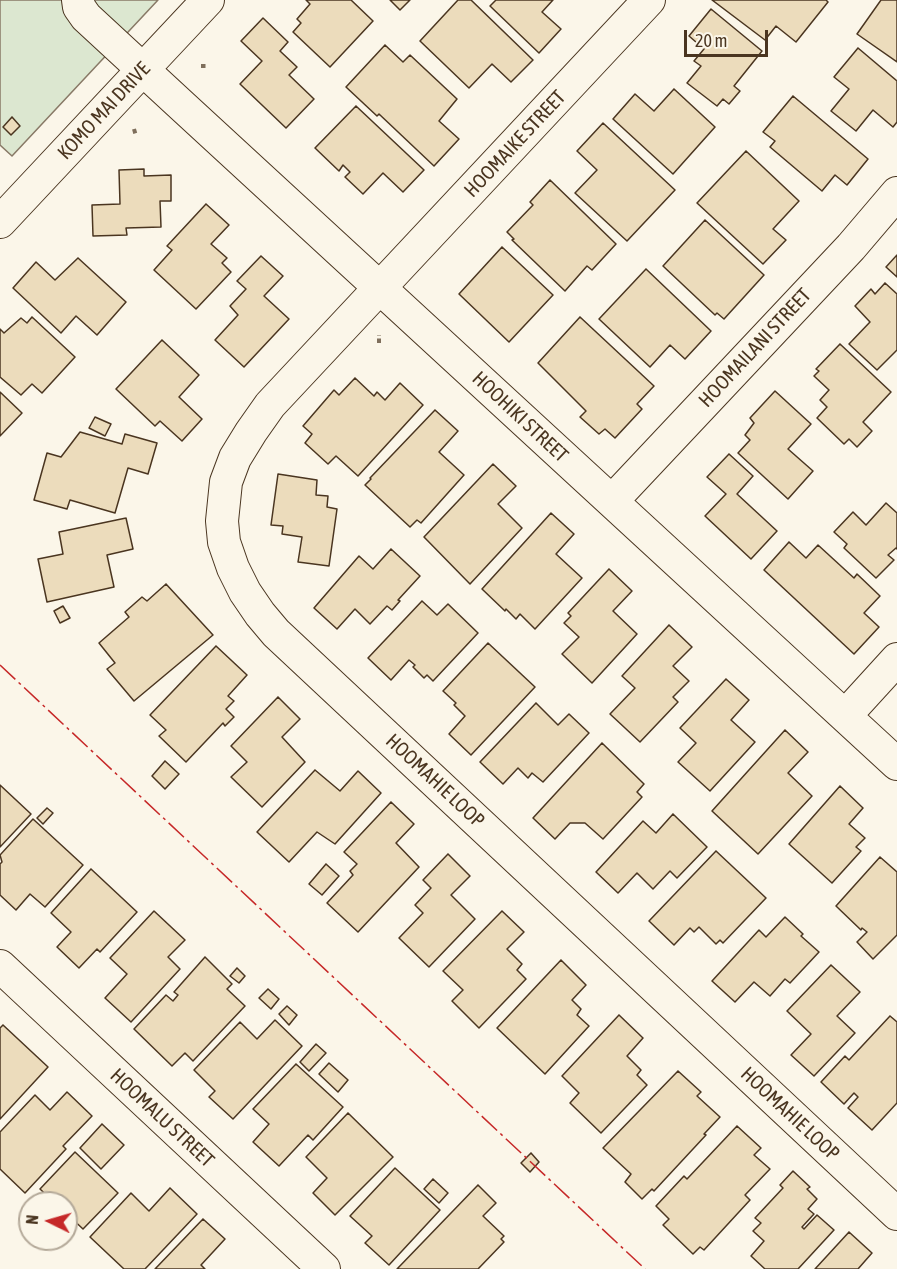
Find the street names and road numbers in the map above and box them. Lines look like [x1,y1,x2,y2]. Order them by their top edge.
street label: KOMO MAI DRIVE [53,57,155,165]
street label: HOOMAIKE STREET [459,86,571,202]
street label: HOOMAILANI STREET [694,284,816,412]
street label: HOOHIKI STREET [467,367,573,467]
street label: HOOMAHIE LOOP [380,729,490,833]
street label: HOOMAHIE LOOP [735,1062,845,1166]
street label: HOOMALU STREET [105,1064,219,1172]

